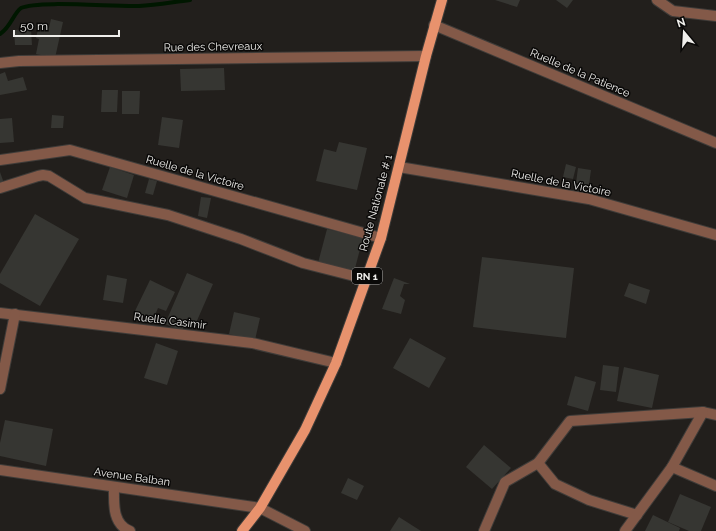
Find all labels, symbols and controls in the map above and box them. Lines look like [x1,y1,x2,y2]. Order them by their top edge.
scale bar [14,12,119,38]
north arrow [664,12,704,52]
text: N [675,15,687,30]
text: 50 m [20,19,48,33]
street label: Rue des Chevreaux [164,40,263,54]
street label: Ruelle de la Patience [528,46,632,100]
street label: Ruelle de la Victoire [144,153,246,193]
street label: Route Nationale # 1 [357,153,395,253]
street label: Ruelle de la Victoire [510,167,613,199]
road number: RN 1 [352,268,382,284]
street label: Ruelle Casimir [133,310,207,332]
street label: Avenue Balban [93,465,171,489]

